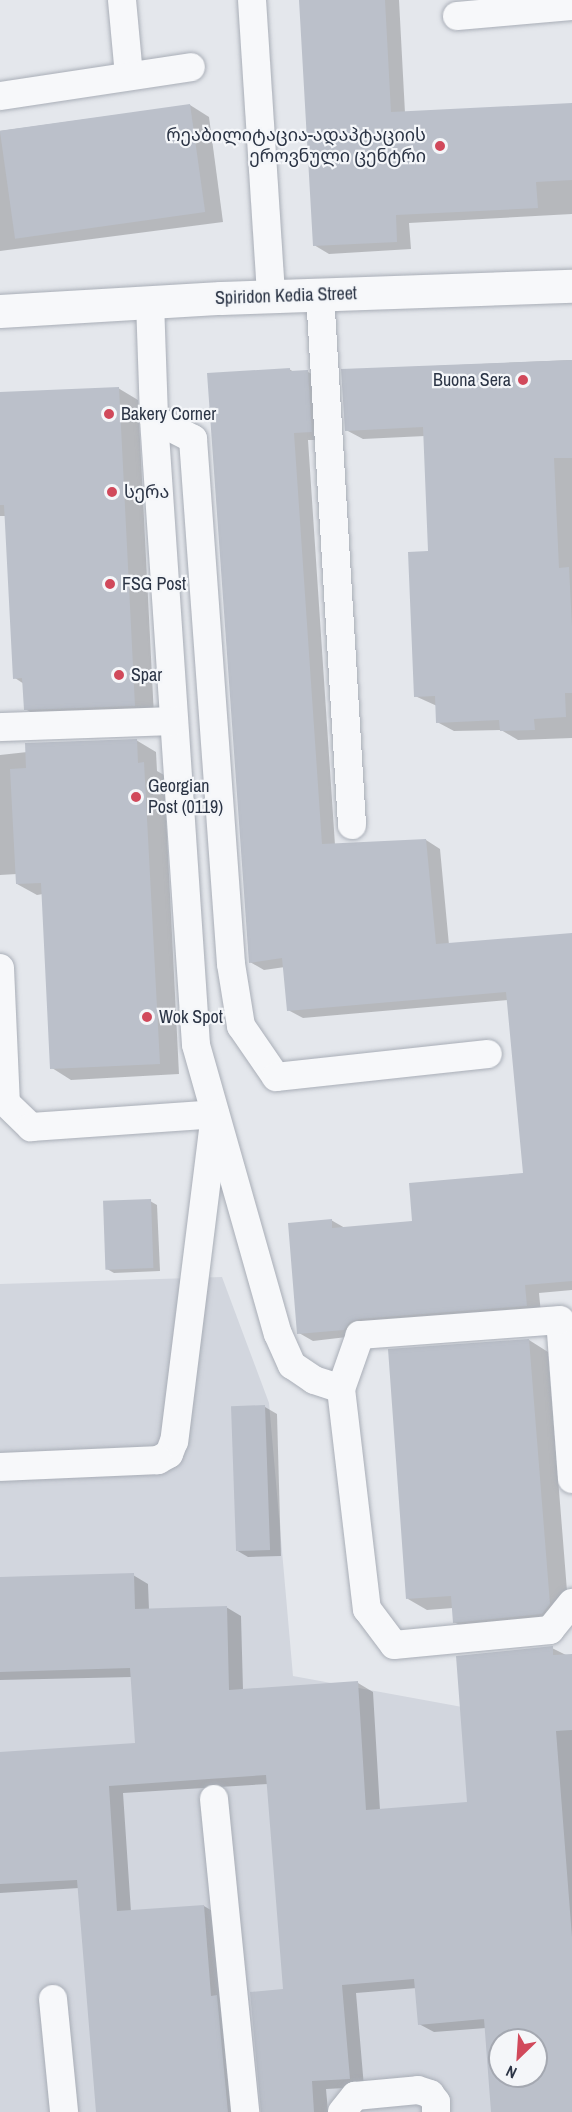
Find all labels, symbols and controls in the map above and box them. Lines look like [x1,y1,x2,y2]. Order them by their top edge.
place label: რეაბილიტაცია-ადაპტაციის ეროვნული ცენტრი [166,125,426,168]
marker: რეაბილიტაცია-ადაპტაციის ეროვნული ცენტრი [431,137,449,155]
street label: Spiridon Kedia Street [215,283,357,309]
place label: Buona Sera [433,369,511,391]
marker: Buona Sera [516,373,530,387]
place label: Bakery Corner [121,403,216,425]
marker: Bakery Corner [102,407,116,421]
place label: სერა [124,481,169,503]
marker: სერა [105,485,119,499]
place label: FSG Post [122,573,186,595]
marker: FSG Post [103,577,117,591]
place label: Spar [131,664,162,686]
marker: Spar [112,668,126,682]
place label: Georgian Post (0119) [148,776,223,818]
marker: Georgian Post (0119) [129,790,143,804]
place label: Wok Spot [159,1006,223,1028]
marker: Wok Spot [140,1010,154,1024]
north arrow [488,2028,548,2088]
text: N [502,2061,520,2084]

